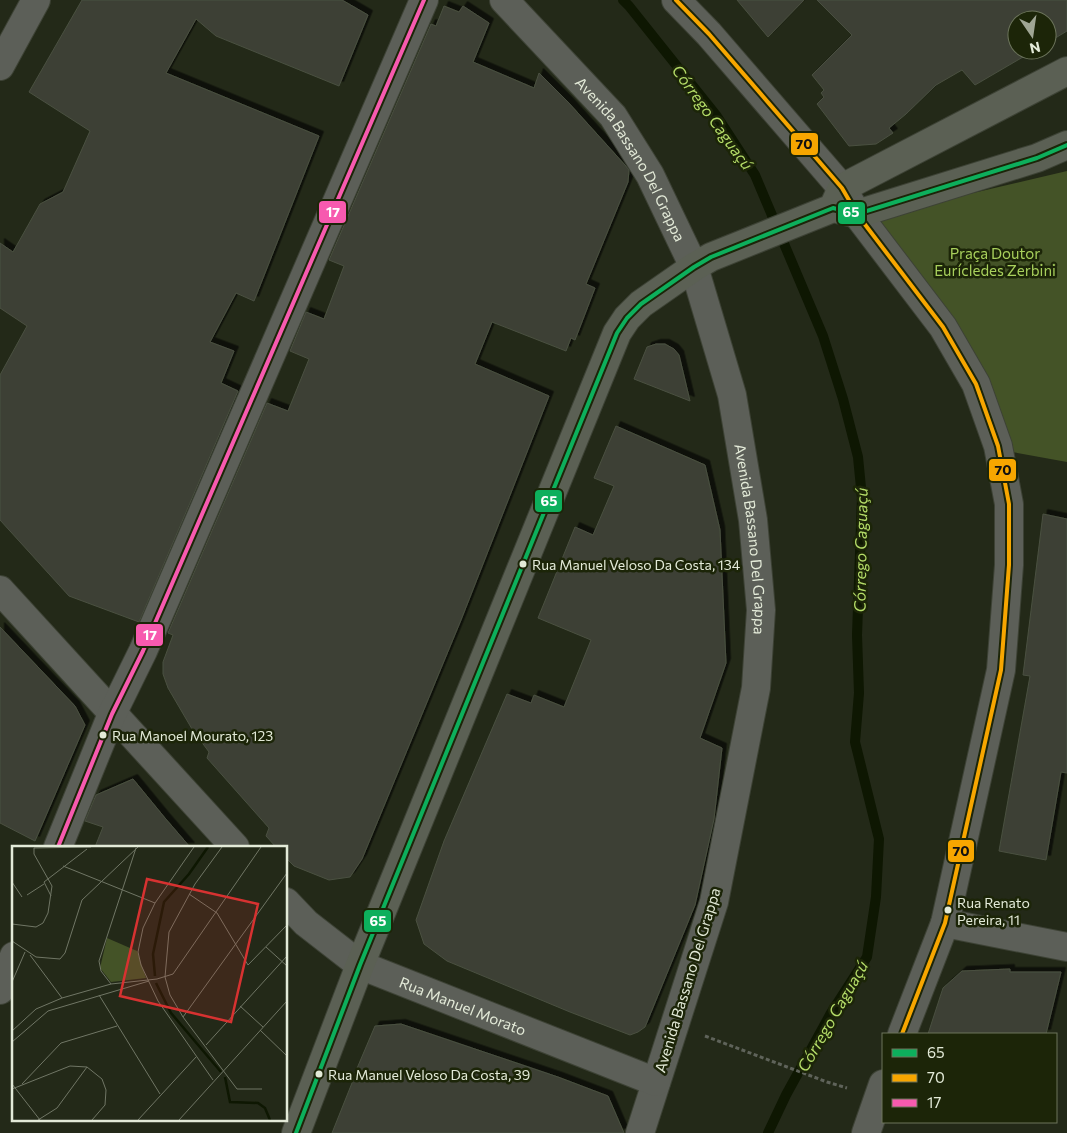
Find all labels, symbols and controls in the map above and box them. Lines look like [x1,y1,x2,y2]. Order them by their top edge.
north arrow [1007,10,1057,60]
text: N [1028,39,1042,58]
water label: Córrego Caguaçú [669,61,757,173]
street label: Avenida Bassano Del Grappa [572,73,689,244]
line badge: 70 [790,132,819,156]
text: 70 [796,135,812,152]
line badge: 17 [318,200,347,224]
line badge: 65 [837,201,866,225]
text: 17 [326,203,340,220]
text: 65 [843,203,859,220]
park label: Praça Doutor Eurícledes Zerbini [934,244,1056,279]
street label: Avenida Bassano Del Grappa [731,442,770,635]
line badge: 70 [988,458,1017,482]
text: 70 [995,461,1011,478]
water label: Córrego Caguaçú [849,487,871,613]
line badge: 65 [534,489,563,513]
text: 65 [541,492,557,509]
place label: Rua Manuel Veloso Da Costa, 134 [532,556,741,573]
marker: Rua Manuel Veloso Da Costa, 134 [518,559,528,569]
line badge: 17 [135,623,164,647]
text: 17 [143,626,157,643]
place label: Rua Manoel Mourato, 123 [112,727,273,744]
marker: Rua Manoel Mourato, 123 [98,730,108,740]
line badge: 70 [947,839,975,863]
text: 70 [953,842,969,859]
inset map [12,846,288,1120]
street label: Avenida Bassano Del Grappa [650,885,724,1075]
place label: Rua Renato Pereira, 11 [957,894,1030,928]
marker: Rua Renato Pereira, 11 [943,905,953,915]
line badge: 65 [363,909,392,933]
text: 65 [370,912,386,929]
water label: Córrego Caguaçú [793,957,871,1075]
street label: Rua Manuel Morato [397,973,529,1039]
legend [882,1033,1057,1123]
text: 65 [927,1043,945,1061]
place label: Rua Manuel Veloso Da Costa, 39 [328,1066,530,1083]
text: 70 [927,1068,945,1086]
marker: Rua Manuel Veloso Da Costa, 39 [314,1069,324,1079]
text: 17 [927,1093,941,1111]

